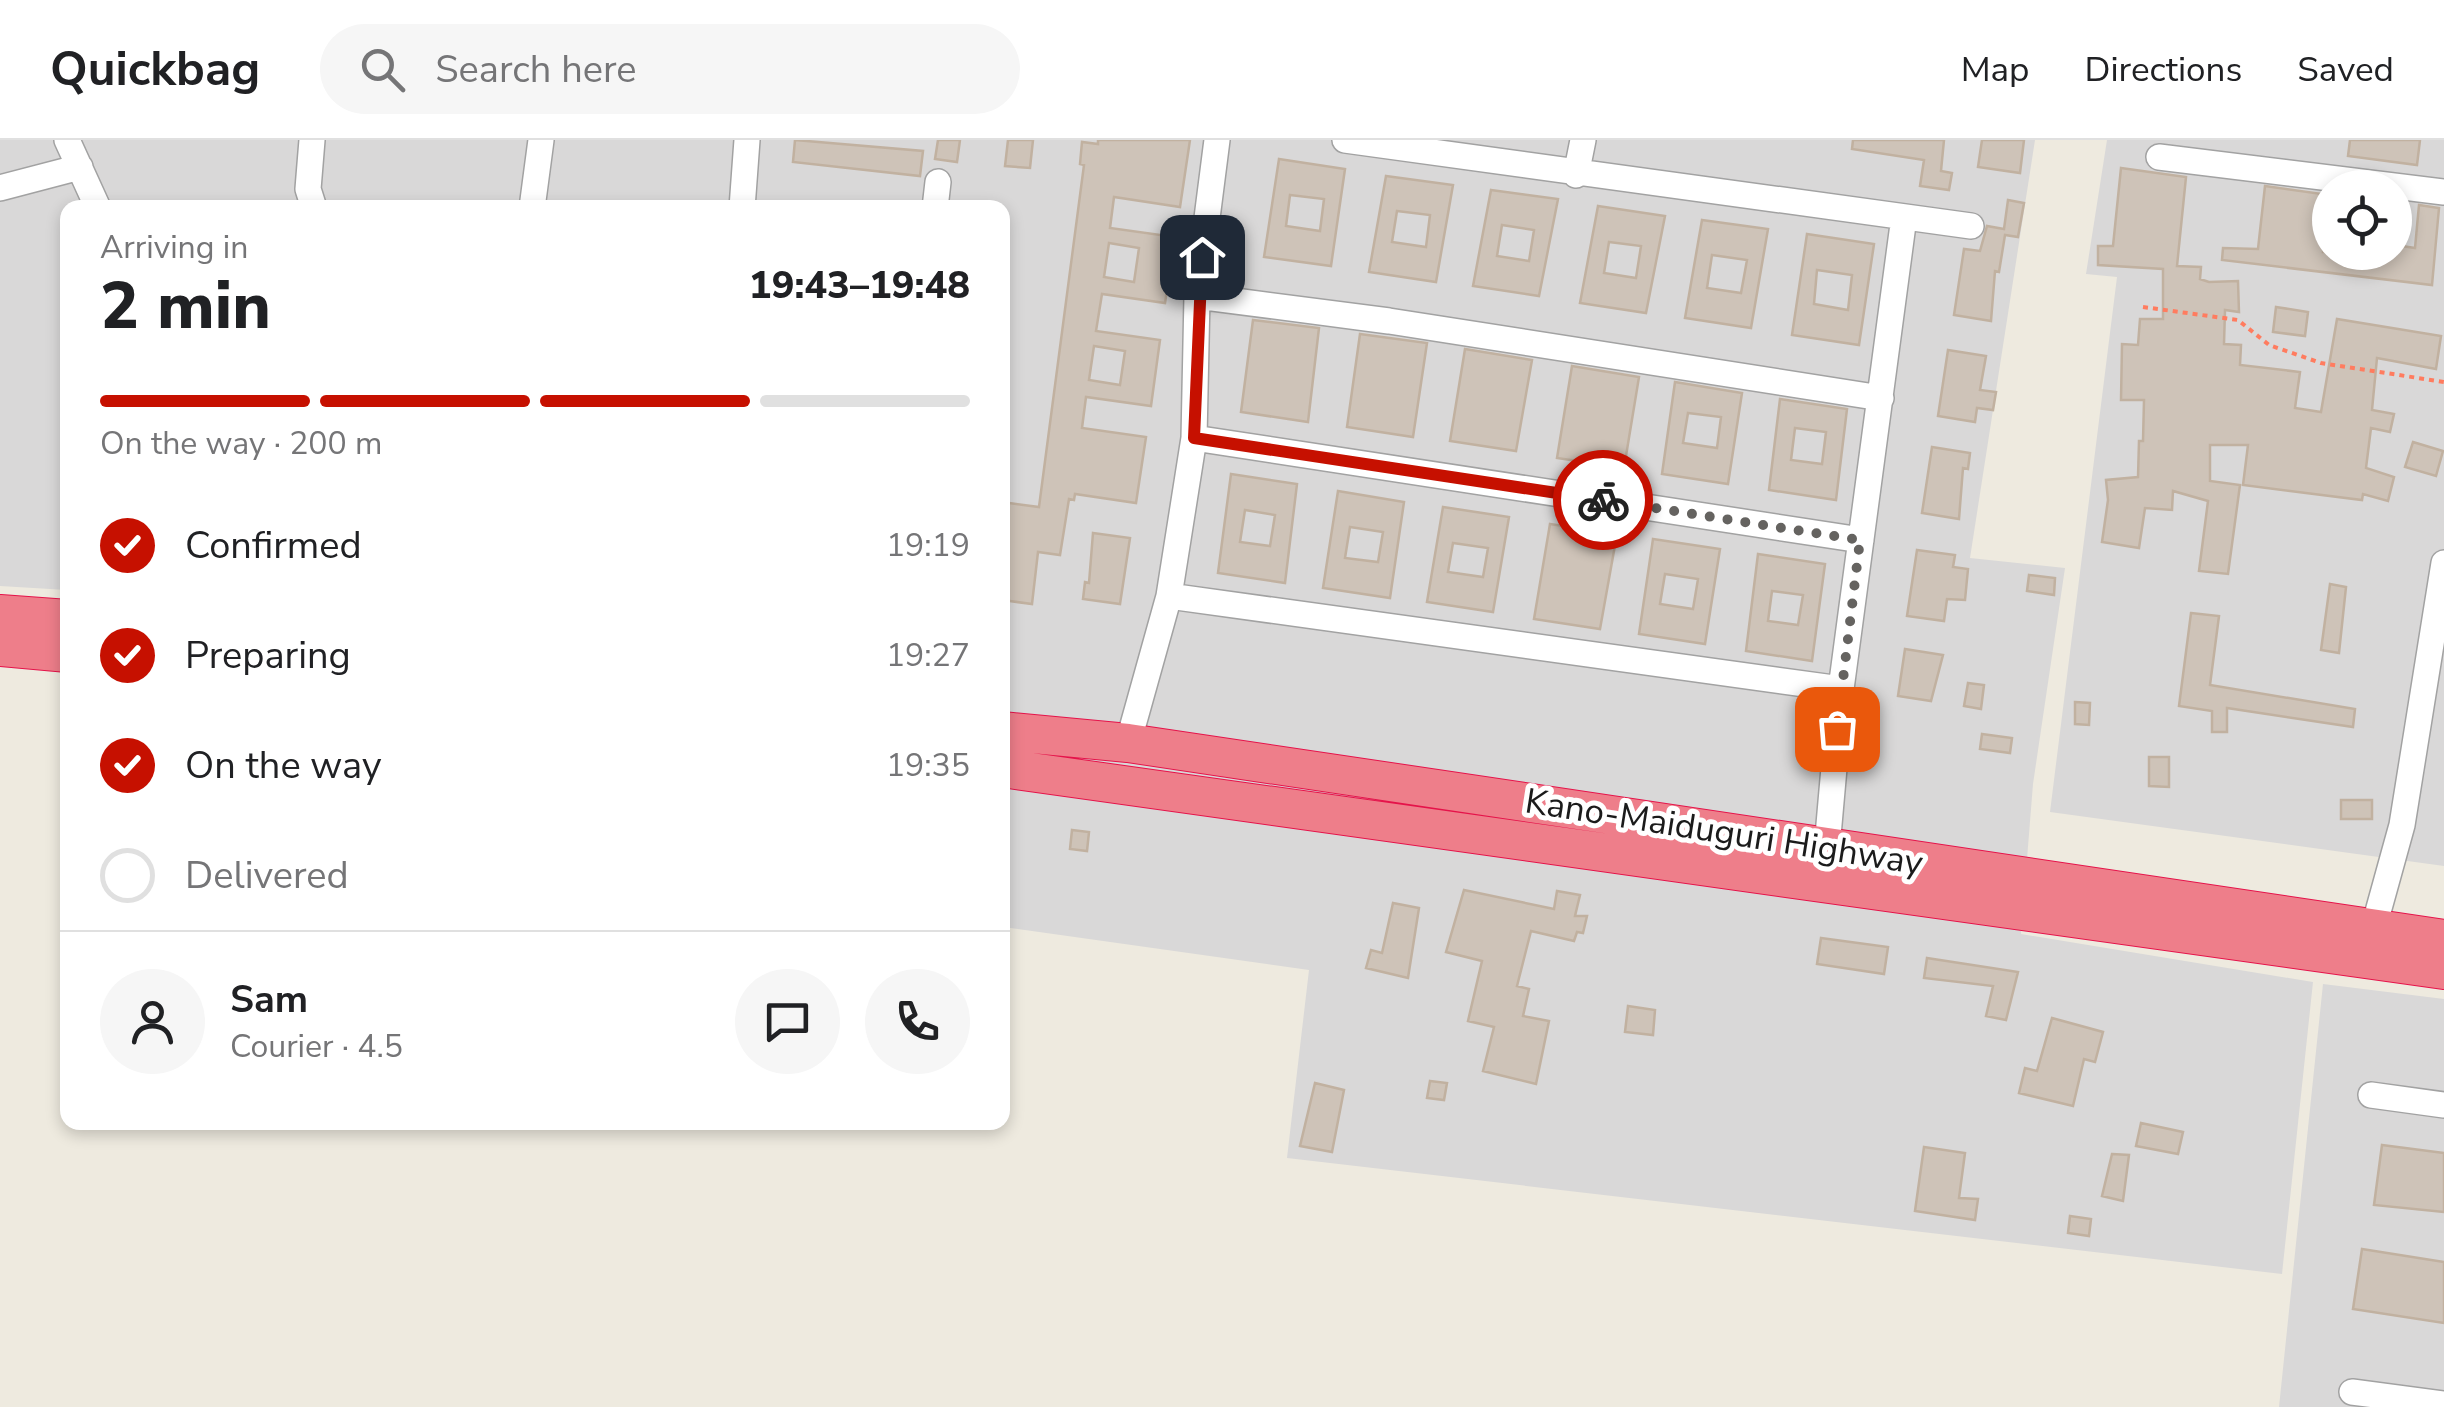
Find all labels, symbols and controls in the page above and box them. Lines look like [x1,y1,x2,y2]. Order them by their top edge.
search box [320,24,1020,114]
text: Quickbag [50,36,260,102]
icon: search [355,42,410,97]
text: Search here [435,44,637,95]
text: Map [1961,46,2030,93]
text: Directions [2085,46,2242,93]
text: Saved [2297,46,2394,93]
map controls [2312,170,2412,270]
button: locate [2312,170,2412,270]
pin [1160,215,1245,300]
text: Arriving in [100,226,248,269]
icon: home [1175,230,1230,285]
text: 19:43–19:48 [749,260,970,311]
text: 2 min [100,262,271,351]
text: On the way · 200 m [100,422,382,465]
courier [1553,450,1653,550]
icon: bike [1576,473,1631,528]
icon: check [100,518,155,573]
text: Confirmed [185,520,362,571]
text: 19:19 [886,524,970,567]
icon: check [100,628,155,683]
text: Preparing [185,630,351,681]
text: 19:27 [886,634,970,677]
pin [1795,687,1880,772]
icon: bag [1810,702,1865,757]
icon: check [100,738,155,793]
text: On the way [185,740,381,791]
text: 19:35 [886,744,970,787]
street label: Kano-Maiduguri Highway [1522,777,1926,887]
text: Delivered [185,850,349,901]
button: person [100,969,205,1074]
button: chat [735,969,840,1074]
button: phone [865,969,970,1074]
text: Sam [230,974,308,1025]
text: Courier · 4.5 [230,1025,403,1068]

